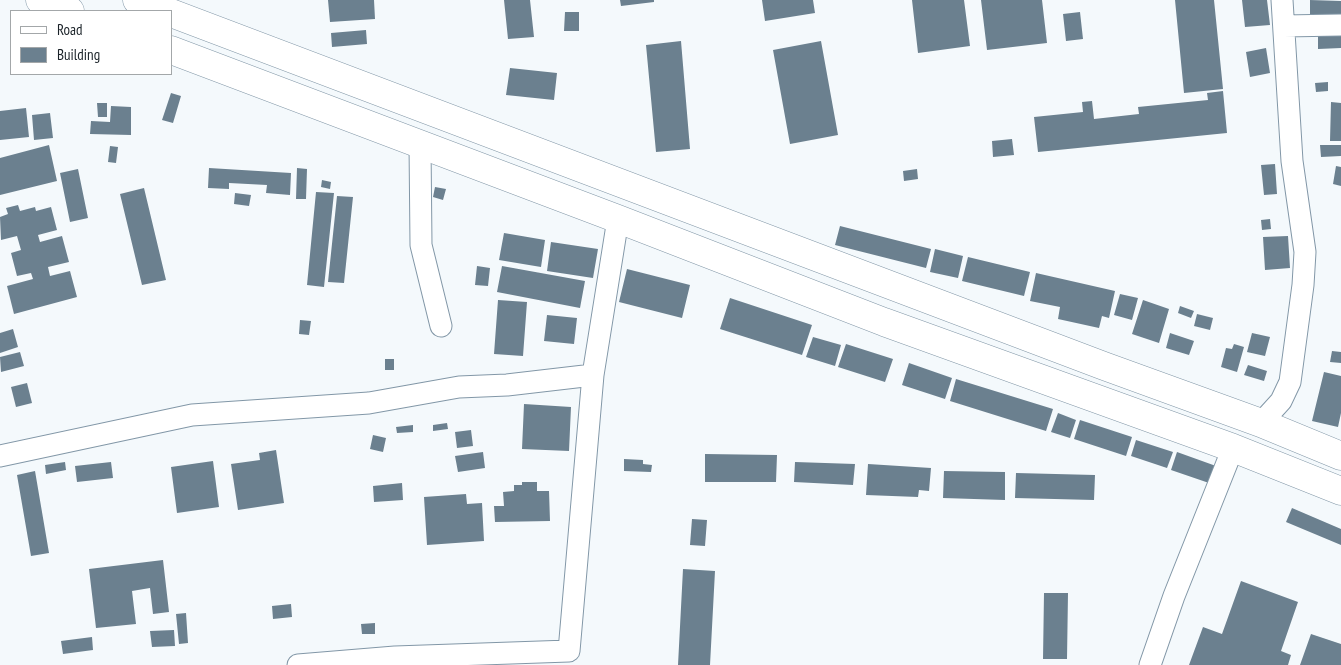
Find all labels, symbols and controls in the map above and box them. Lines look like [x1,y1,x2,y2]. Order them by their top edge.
legend [10,10,172,75]
text: Road [57,20,83,39]
text: Building [57,45,100,64]

